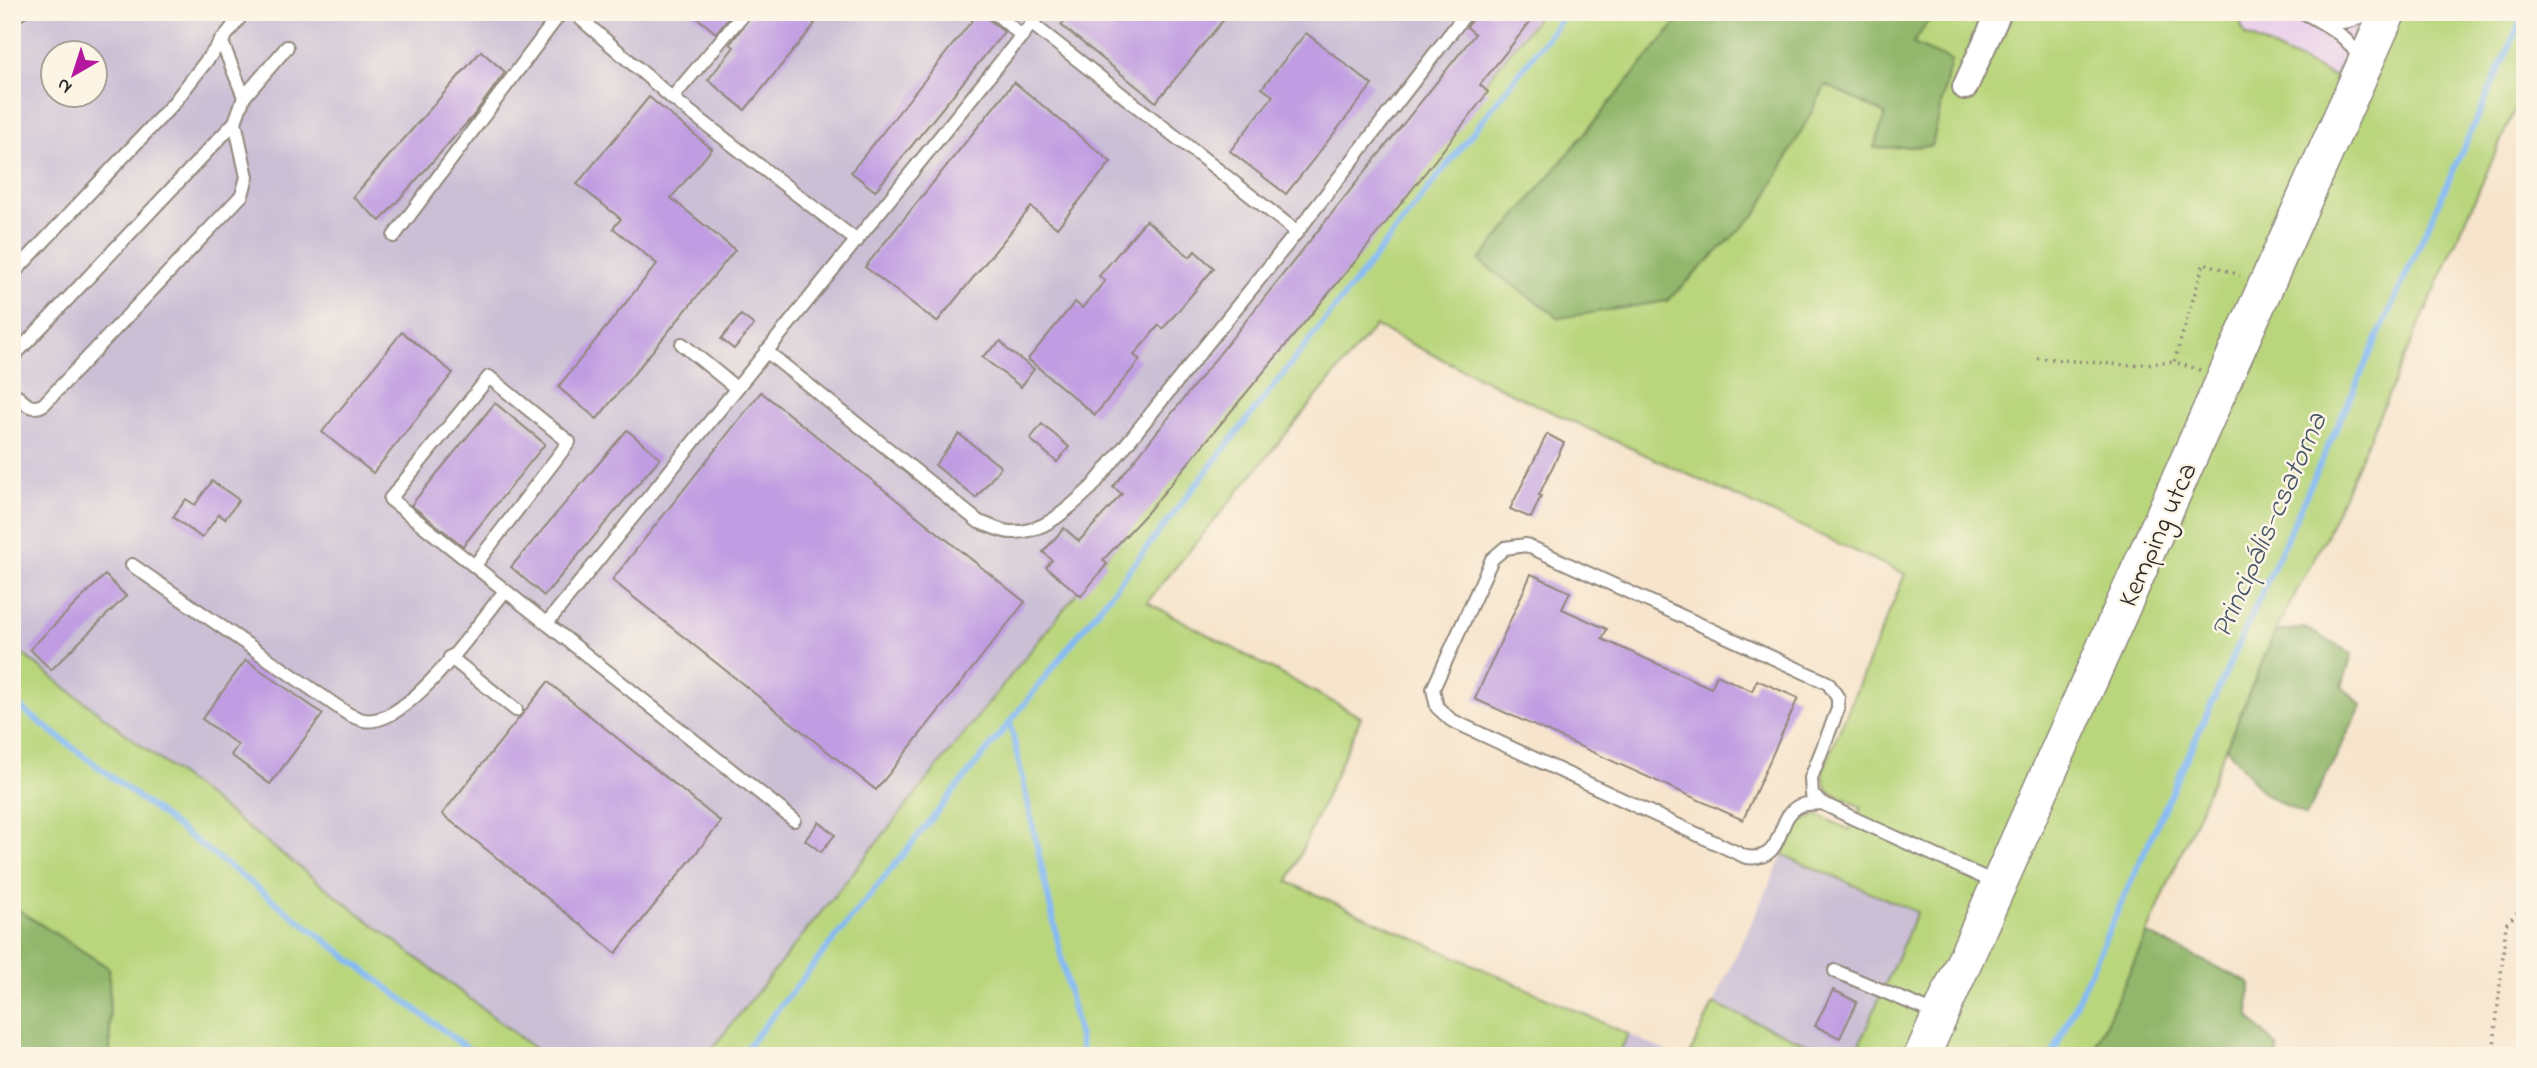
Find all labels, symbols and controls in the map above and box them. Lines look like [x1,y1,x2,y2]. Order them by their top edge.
north arrow [38,38,108,108]
text: N [51,71,78,100]
water label: Principális-csatorna [2201,406,2341,646]
street label: Kemping utca [2109,457,2209,614]

